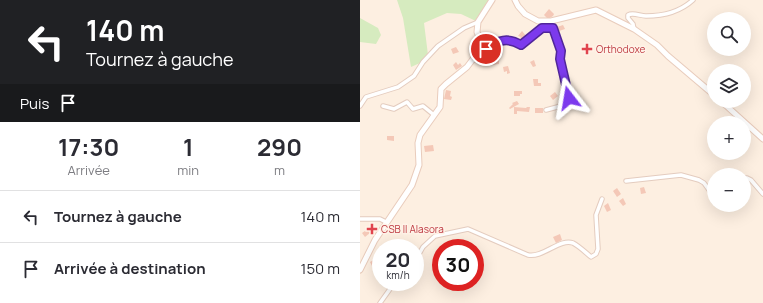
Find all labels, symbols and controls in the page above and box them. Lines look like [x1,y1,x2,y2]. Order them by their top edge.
text: 140 m [86,11,165,49]
map controls [707,12,751,212]
button: search [707,12,751,56]
icon: left [20,16,72,68]
pin [469,32,503,66]
icon: arrive [475,38,497,60]
place label: Orthodoxe [596,42,646,56]
marker: Orthodoxe [581,43,593,55]
text: Tournez à gauche [86,47,234,71]
button: layers [707,64,751,108]
position arrow [548,77,590,119]
icon: arrive [57,92,79,114]
text: Puis [20,93,49,114]
button: + [707,116,751,160]
text: 17:30 [58,130,119,163]
text: 1 [183,130,193,163]
text: 290 [257,130,302,163]
text: Arrivée [67,161,110,179]
text: min [177,161,199,179]
text: m [274,161,285,179]
button: − [707,168,751,212]
icon: left [20,206,42,228]
text: Tournez à gauche [54,206,182,227]
text: 140 m [300,206,340,227]
place label: CSB II Alasora [381,222,444,236]
marker: CSB II Alasora [366,223,378,235]
speed limit sign: 30 [432,239,484,291]
text: 20 [385,246,411,273]
icon: arrive [20,258,42,280]
text: Arrivée à destination [54,258,206,279]
text: 150 m [301,258,340,279]
text: km/h [386,268,410,282]

